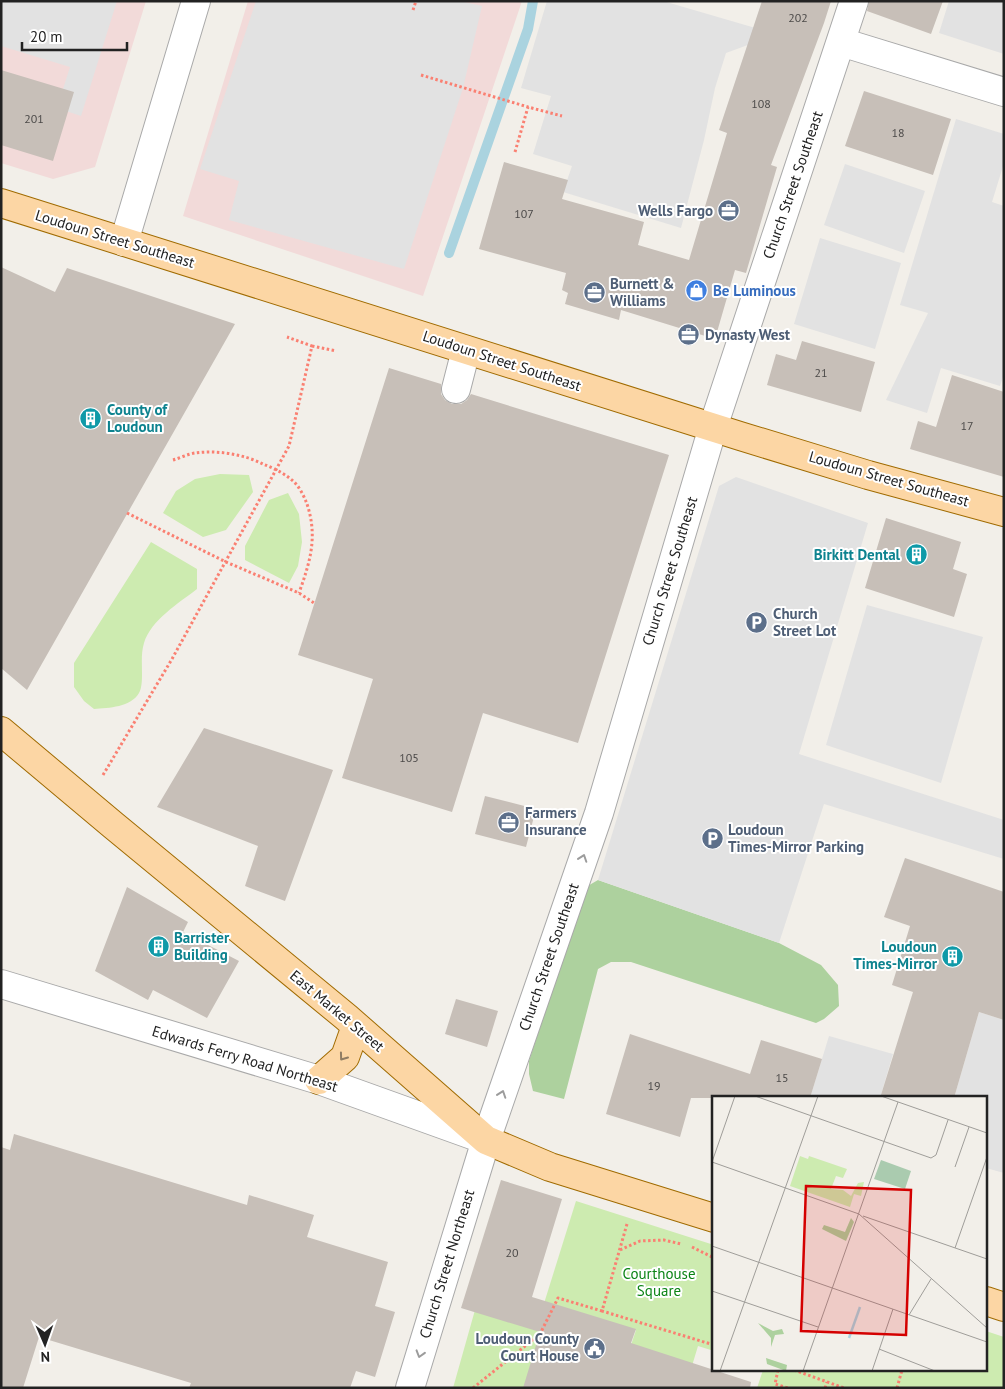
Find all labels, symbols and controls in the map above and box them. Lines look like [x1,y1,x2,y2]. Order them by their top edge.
house number: 202 [788,10,808,25]
scale bar [22,20,128,52]
text: 20 m [30,27,63,46]
house number: 108 [751,96,771,111]
street label: Church Street Southeast [758,108,827,261]
house number: 201 [24,111,44,126]
house number: 18 [891,125,905,140]
office icon: Wells Fargo [717,199,741,223]
place label: Wells Fargo [638,201,713,220]
street label: Loudoun Street Southeast [33,205,197,272]
house number: 107 [514,206,534,221]
place label: Burnett & Williams [610,274,674,310]
shop icon: Be Luminous [685,279,709,303]
office icon: Burnett & Williams [582,281,606,305]
place label: Be Luminous [713,281,796,300]
office icon: Dynasty West [677,323,701,347]
place label: Dynasty West [705,325,791,344]
street label: Loudoun Street Southeast [420,326,584,395]
house number: 21 [814,365,828,380]
place label: County of Loudoun [107,400,168,436]
building icon: County of Loudoun [79,407,103,431]
house number: 17 [960,418,974,433]
street label: Loudoun Street Southeast [807,447,971,510]
street label: Church Street Southeast [638,494,701,648]
building icon: Birkitt Dental [904,543,928,567]
place label: Birkitt Dental [814,545,901,564]
place label: Church Street Lot [773,604,837,640]
parking icon: Church Street Lot [745,611,769,635]
house number: 105 [399,750,419,765]
place label: Farmers Insurance [525,803,587,839]
office icon: Farmers Insurance [497,810,521,834]
place label: Loudoun Times-Mirror Parking [728,820,864,856]
parking icon: Loudoun Times-Mirror Parking [700,827,724,851]
one-way arrow [577,854,587,863]
street label: Church Street Southeast [514,880,583,1033]
place label: Barrister Building [174,928,230,964]
building icon: Barrister Building [146,935,170,959]
place label: Loudoun Times-Mirror [853,937,938,973]
building icon: Loudoun Times-Mirror [941,944,965,968]
street label: East Market Street [286,966,388,1056]
street label: Edwards Ferry Road Northeast [150,1021,340,1096]
one-way arrow [340,1051,349,1061]
house number: 15 [775,1070,789,1085]
house number: 19 [647,1078,661,1093]
one-way arrow [496,1091,506,1099]
inset map [712,1096,988,1372]
street label: Church Street Northeast [415,1187,478,1341]
house number: 20 [505,1245,519,1260]
park label: Courthouse Square [622,1264,696,1300]
north arrow [20,1319,70,1369]
place label: Loudoun County Court House [475,1329,580,1365]
public building icon: Loudoun County Court House [583,1336,607,1360]
text: N [41,1348,50,1366]
one-way arrow [415,1350,425,1358]

